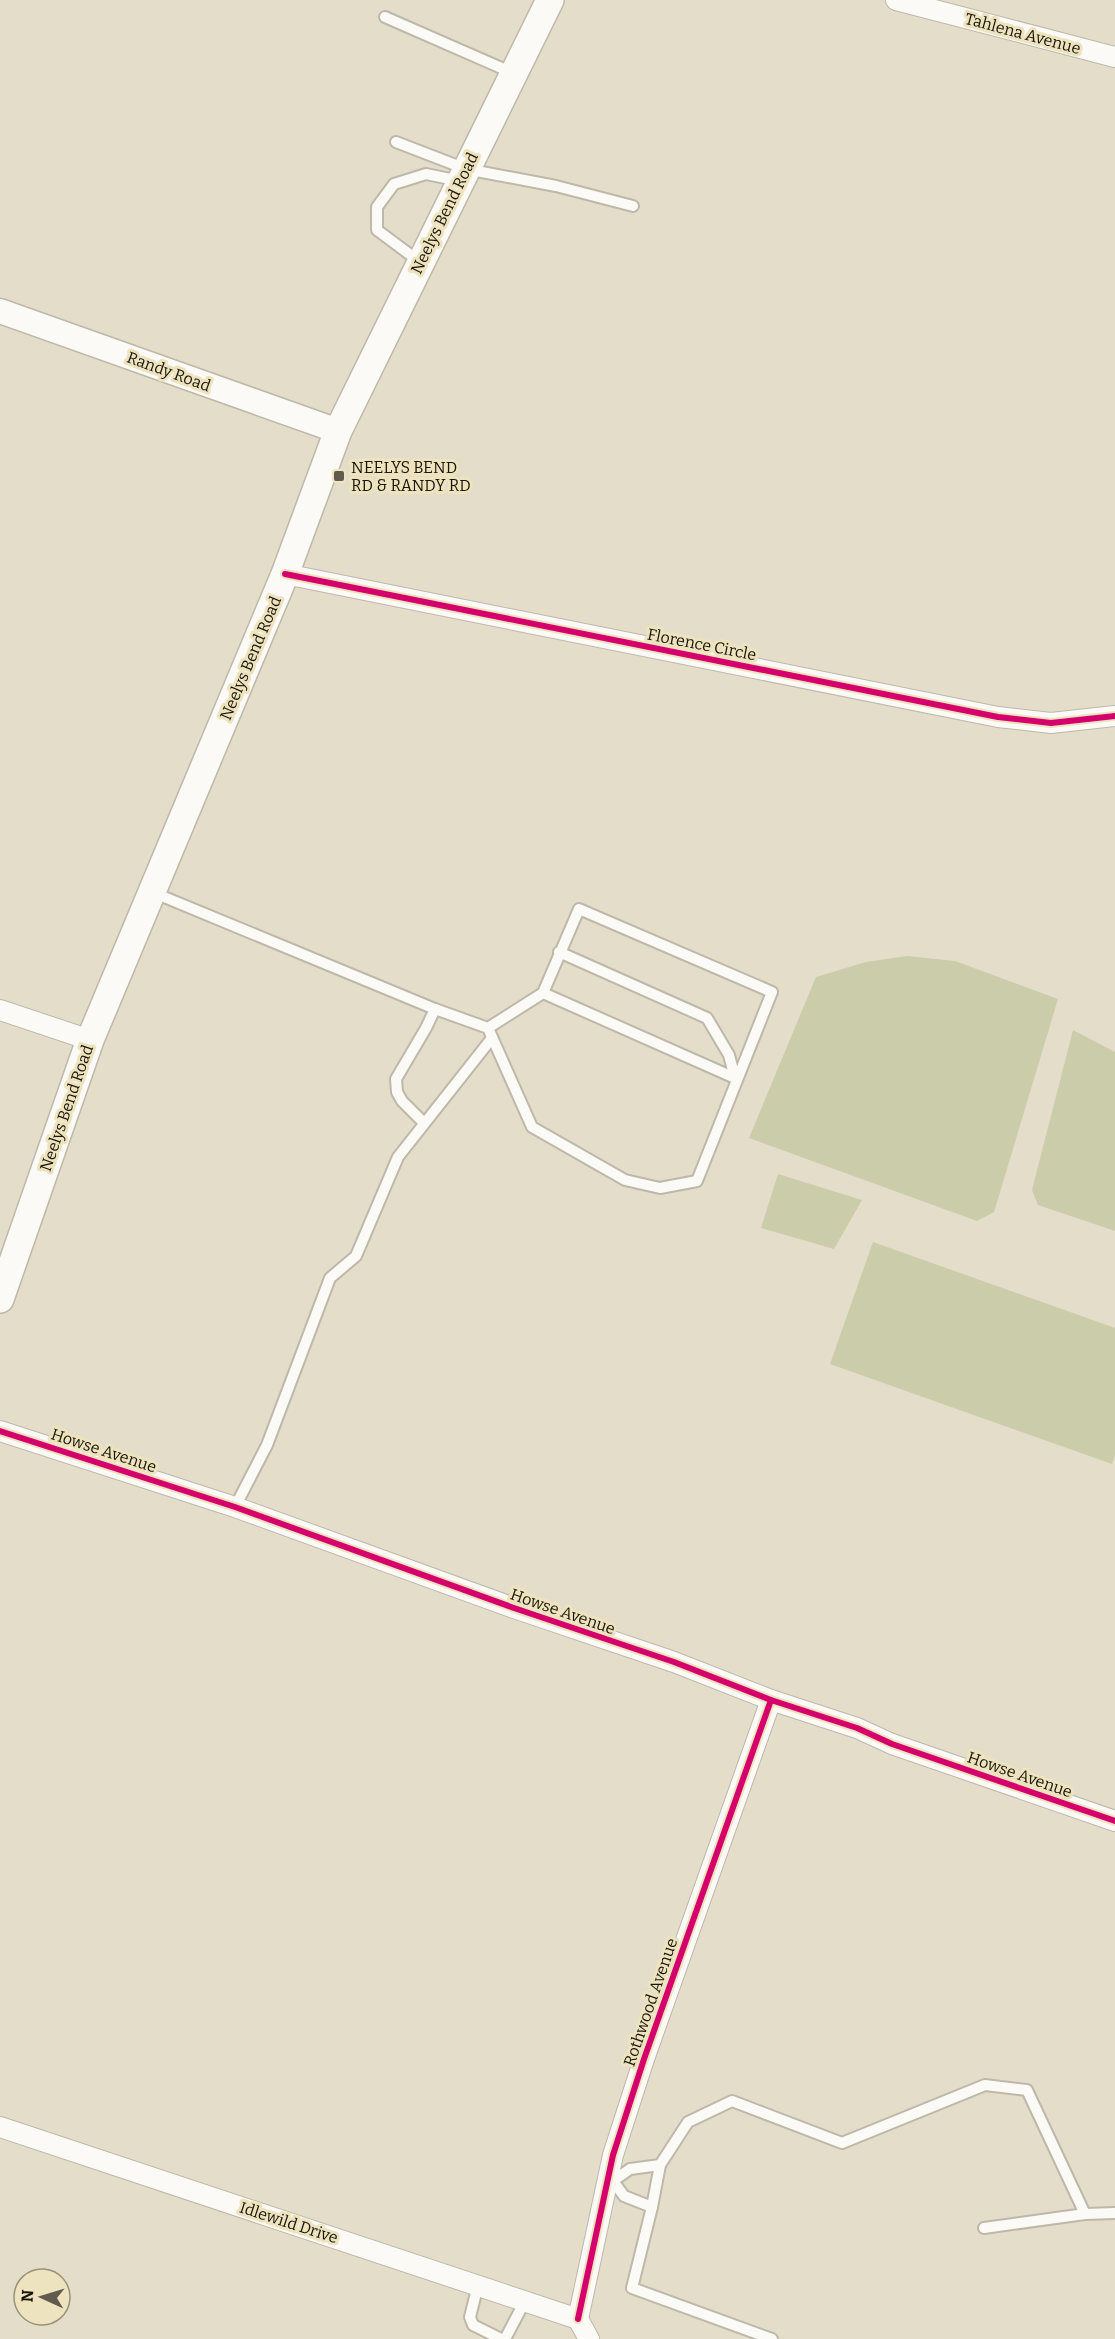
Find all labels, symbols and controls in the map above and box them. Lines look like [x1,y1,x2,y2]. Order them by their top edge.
street label: Tahlena Avenue [963,9,1083,58]
street label: Neelys Bend Road [407,149,482,277]
street label: Randy Road [124,348,214,396]
place label: NEELYS BEND RD & RANDY RD [351,458,471,495]
marker: NEELYS BEND RD & RANDY RD [332,469,346,483]
street label: Neelys Bend Road [216,593,285,723]
street label: Florence Circle [646,625,758,664]
street label: Neelys Bend Road [36,1042,97,1174]
street label: Howse Avenue [49,1424,159,1476]
street label: Howse Avenue [508,1585,618,1638]
street label: Howse Avenue [965,1748,1075,1801]
street label: Rothwood Avenue [620,1936,681,2069]
street label: Idlewild Drive [237,2198,340,2247]
north arrow [12,2267,72,2327]
text: N [18,2289,37,2303]

